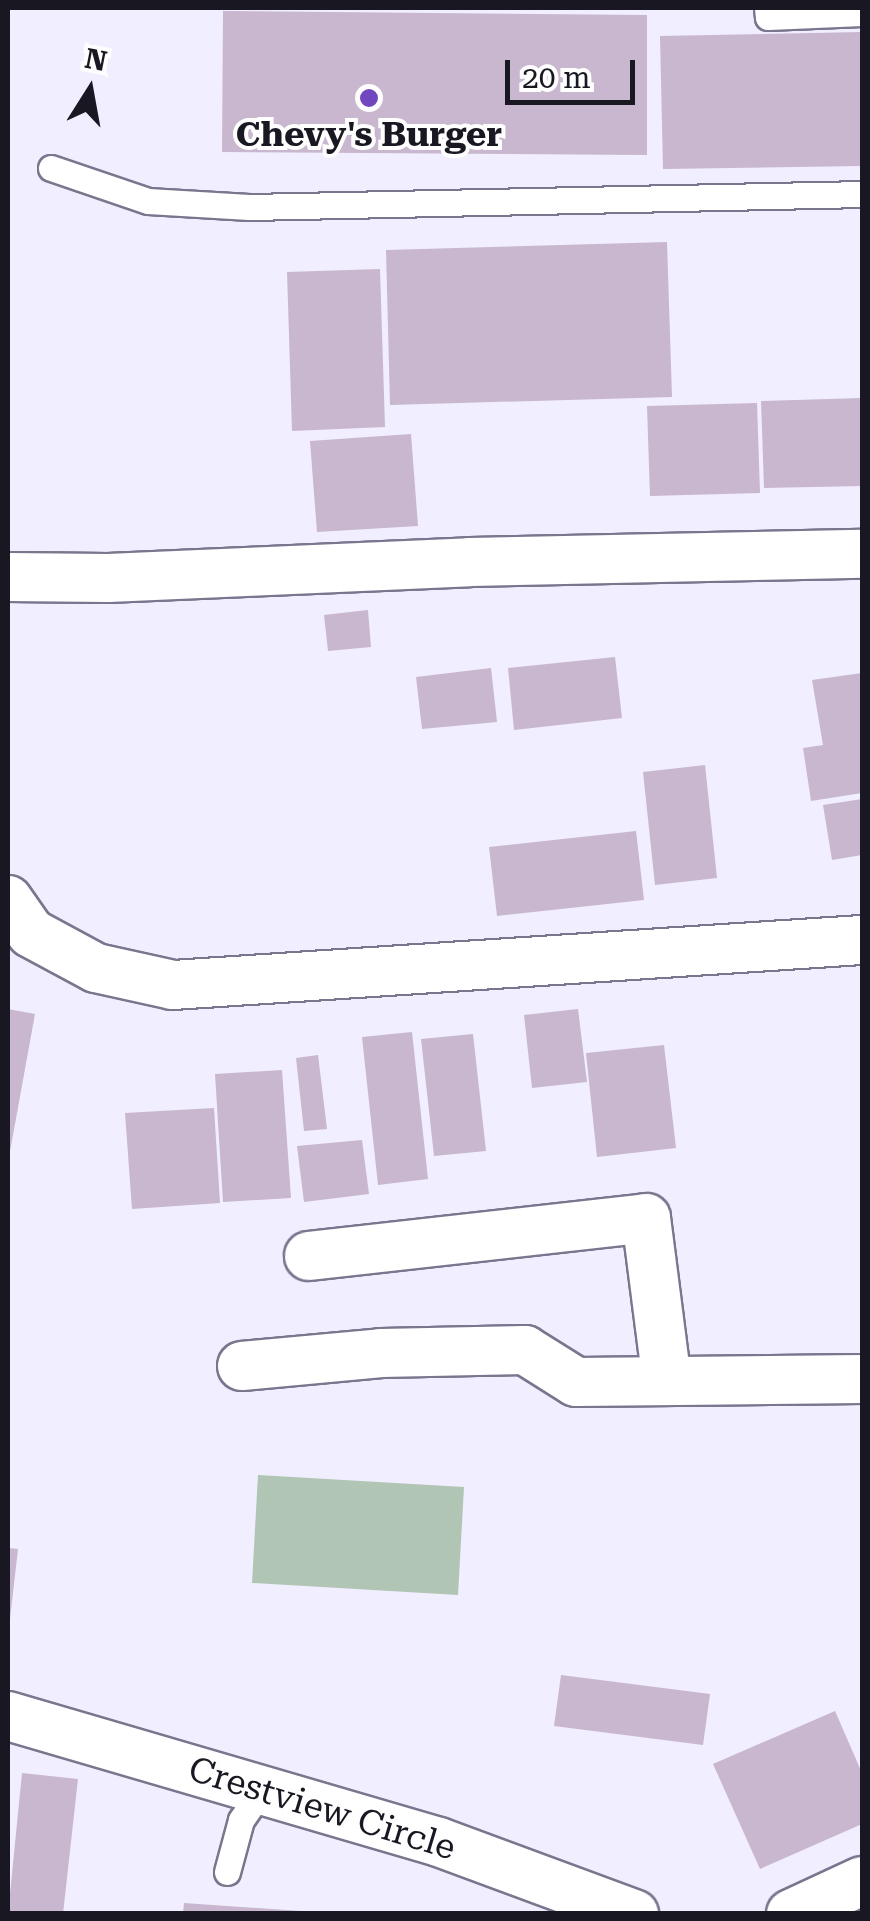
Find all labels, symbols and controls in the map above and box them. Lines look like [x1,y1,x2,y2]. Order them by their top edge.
north arrow [40,40,140,140]
scale bar [510,40,640,102]
text: N [82,42,110,78]
text: 20 m [522,60,591,95]
marker: Chevy's Burger [358,87,380,109]
place label: Chevy's Burger [236,114,502,156]
street label: Crestview Circle [183,1748,461,1870]

